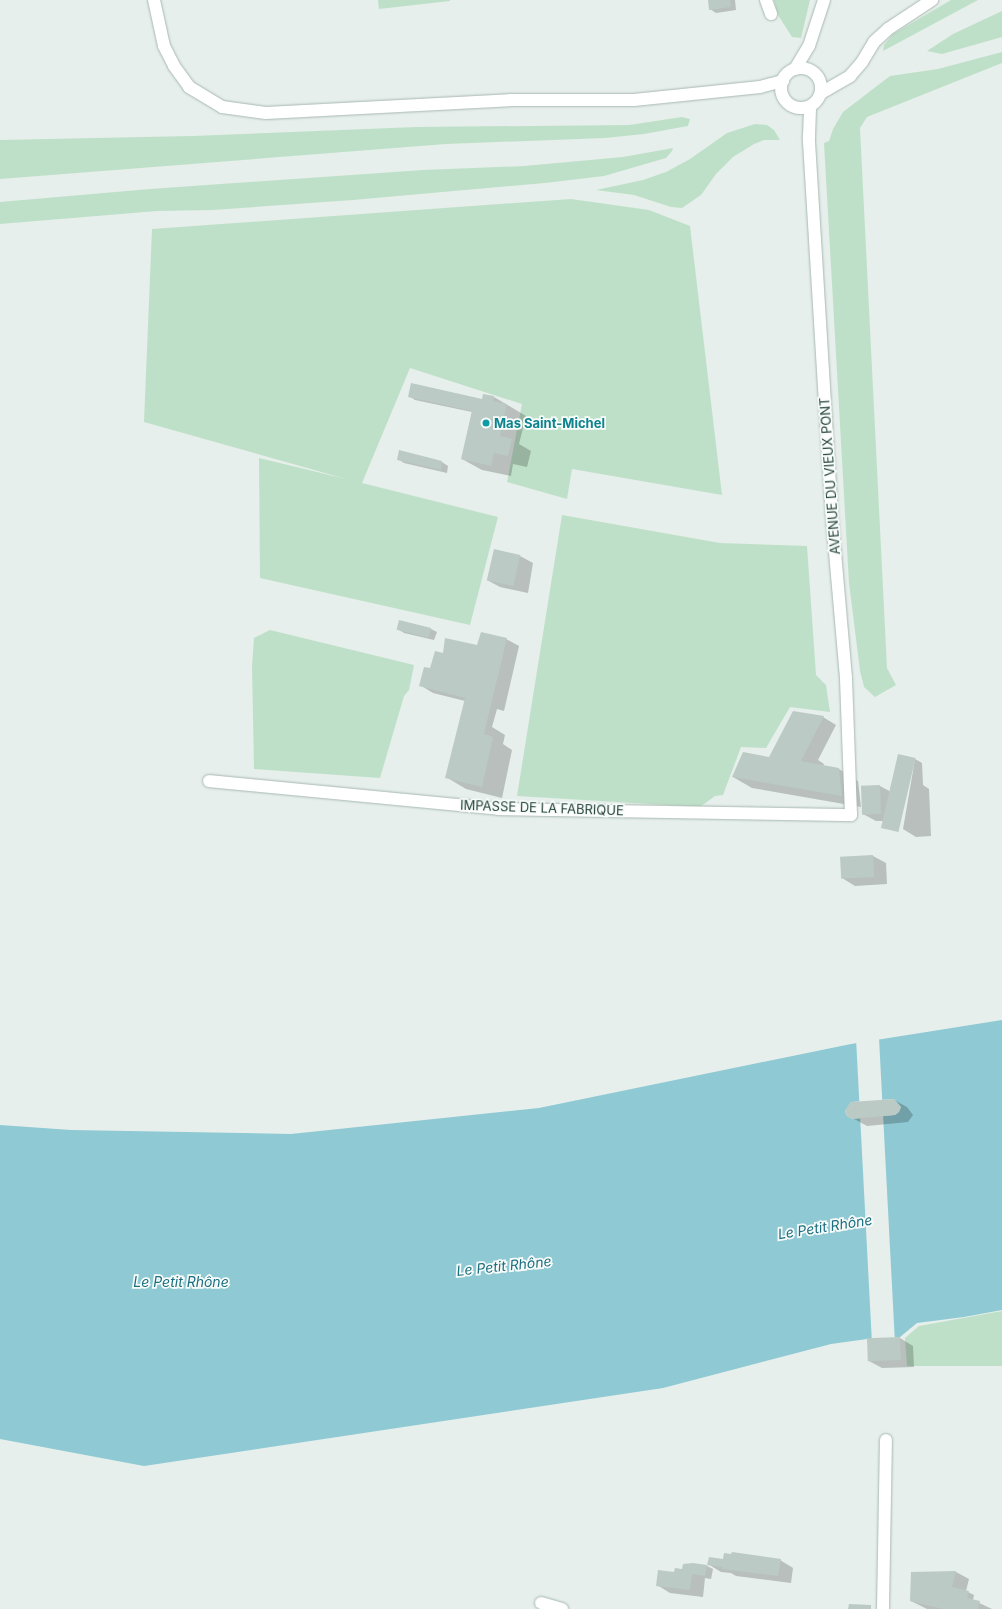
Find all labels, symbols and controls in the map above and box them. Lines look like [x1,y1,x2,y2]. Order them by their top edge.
street label: AVENUE DU VIEUX PONT [817,397,843,555]
place label: Mas Saint-Michel [494,415,605,431]
marker: Mas Saint-Michel [481,418,491,428]
street label: IMPASSE DE LA FABRIQUE [460,797,624,819]
water label: Le Petit Rhône [777,1211,873,1243]
water label: Le Petit Rhône [456,1253,552,1279]
water label: Le Petit Rhône [133,1274,229,1290]

